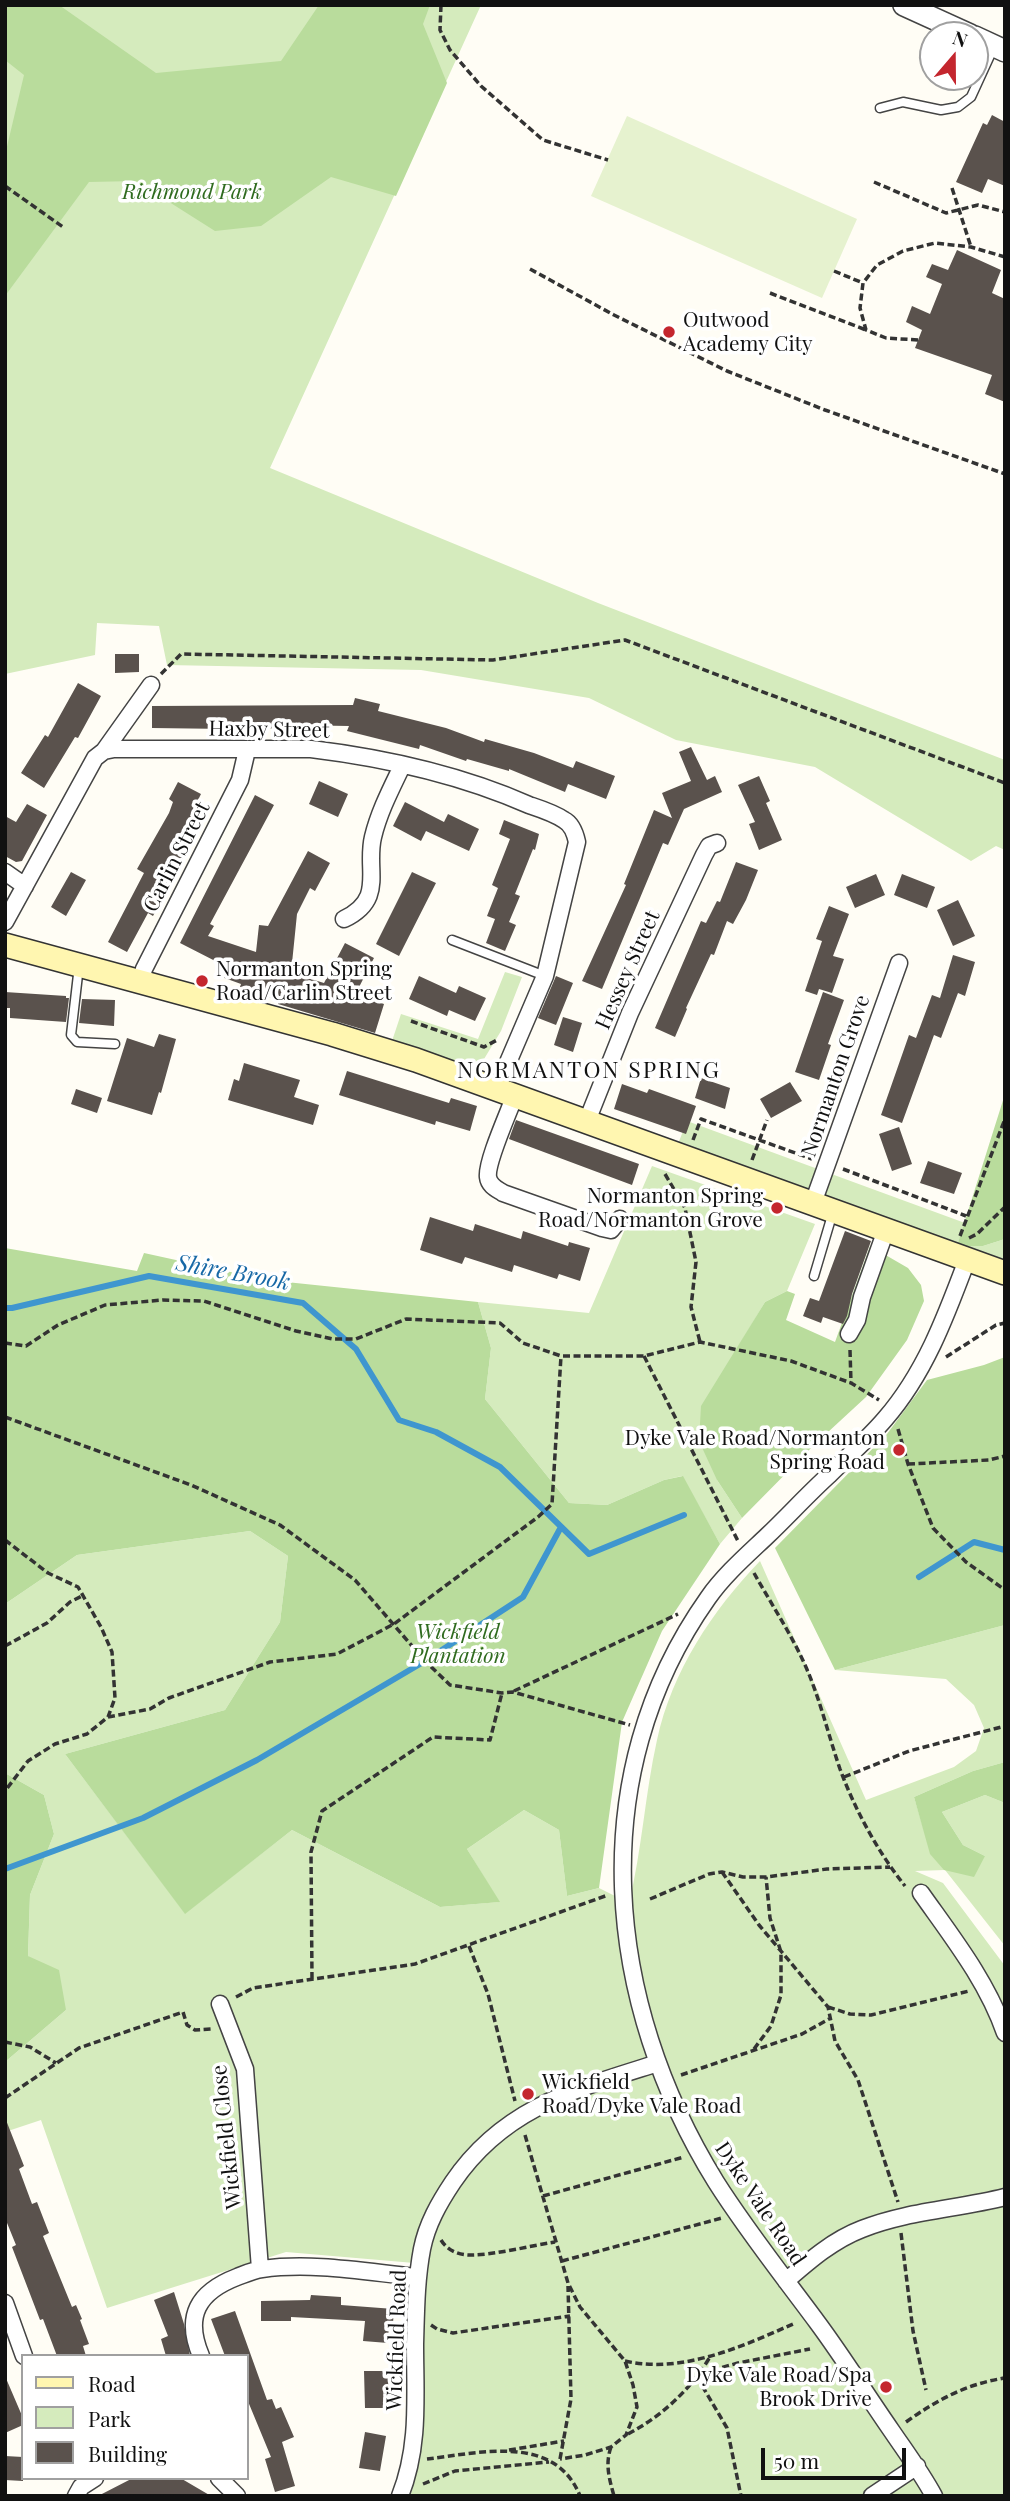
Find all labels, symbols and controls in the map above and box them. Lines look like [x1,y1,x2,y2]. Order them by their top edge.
north arrow [919,21,989,91]
text: N [950,24,971,53]
park label: Richmond Park [122,179,262,205]
place label: Outwood Academy City [683,307,813,357]
marker: Outwood Academy City [661,324,677,340]
street label: Haxby Street [208,716,330,744]
street label: Carlin Street [139,798,215,916]
street label: Hessey Street [591,907,665,1033]
place label: Normanton Spring Road/Carlin Street [216,956,392,1006]
marker: Normanton Spring Road/Carlin Street [194,973,210,989]
street label: Normanton Grove [797,992,875,1160]
district label: NORMANTON SPRING [459,1057,719,1085]
place label: Normanton Spring Road/Normanton Grove [538,1183,763,1233]
marker: Normanton Spring Road/Normanton Grove [769,1200,785,1216]
water label: Shire Brook [174,1249,292,1297]
place label: Dyke Vale Road/Normanton Spring Road [625,1425,885,1475]
marker: Dyke Vale Road/Normanton Spring Road [891,1442,907,1458]
park label: Wickfield Plantation [410,1619,506,1669]
street label: Wickfield Close [207,2064,247,2210]
place label: Wickfield Road/Dyke Vale Road [542,2069,741,2119]
marker: Wickfield Road/Dyke Vale Road [520,2086,536,2102]
street label: Dyke Vale Road [709,2137,811,2271]
street label: Wickfield Road [382,2269,412,2411]
legend [21,2354,248,2480]
place label: Dyke Vale Road/Spa Brook Drive [686,2362,872,2412]
text: Road [88,2369,136,2397]
marker: Dyke Vale Road/Spa Brook Drive [878,2379,894,2395]
text: Park [88,2404,131,2432]
scale bar [765,2434,910,2478]
text: Building [88,2439,167,2467]
text: 50 m [774,2446,819,2474]

